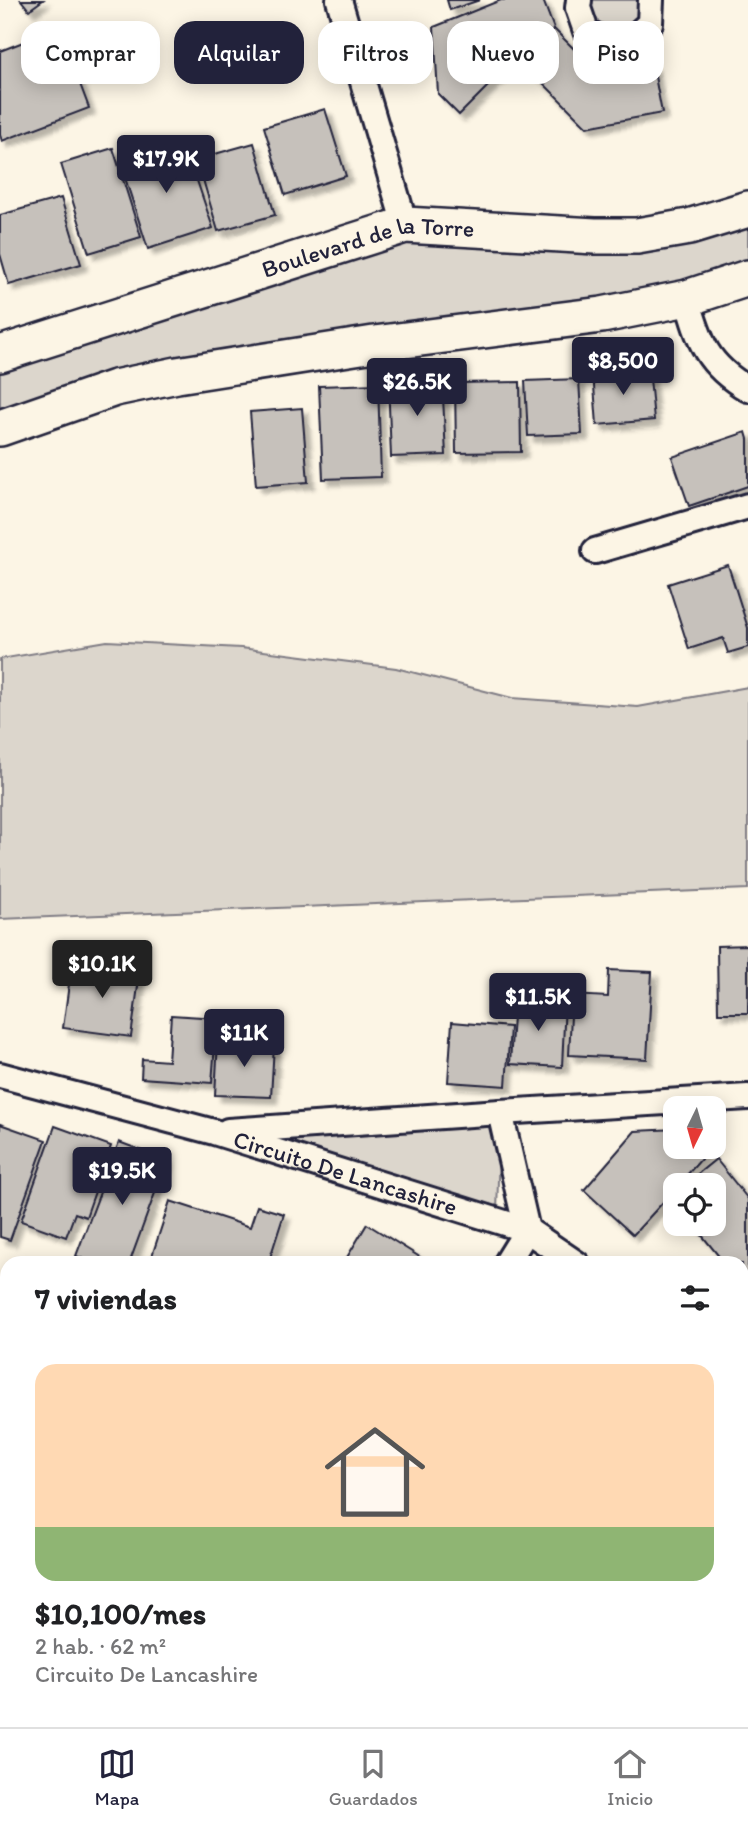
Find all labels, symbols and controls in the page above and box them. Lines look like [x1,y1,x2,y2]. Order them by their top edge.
chip: Comprar [21,21,160,84]
chip: Alquilar [174,21,304,84]
chip: Filtros [318,21,433,84]
chip: Nuevo [447,21,559,84]
chip: Piso [573,21,664,84]
pin: $17.9K [109,136,223,195]
text: $17.9K [133,144,199,172]
street label: Boulevard de la Torre [258,210,475,284]
pin: $8,500 [566,338,680,397]
text: $8,500 [588,346,658,374]
pin: $26.5K [360,358,474,418]
text: $26.5K [383,367,451,395]
pin: $10.1K [45,940,159,1000]
text: $10.1K [68,949,136,977]
pin: $11.5K [481,974,595,1033]
text: $11.5K [505,982,571,1010]
pin: $11K [203,1010,285,1069]
text: $11K [220,1018,268,1046]
north arrow [663,1096,726,1158]
map controls [663,1096,726,1236]
street label: Circuito De Lancashire [230,1124,461,1221]
pin: $19.5K [65,1148,179,1207]
text: $19.5K [89,1156,155,1184]
button: locate [663,1173,726,1236]
icon: filters [676,1279,714,1317]
text: 7 viviendas [35,1280,177,1317]
icon: home [312,1409,438,1535]
text: $10,100/mes [35,1595,206,1632]
text: 2 hab. · 62 m² [35,1632,166,1660]
text: Circuito De Lancashire [35,1660,258,1688]
tab: Mapa [95,1745,139,1810]
tab: Guardados [329,1745,418,1810]
tab: Inicio [607,1745,653,1810]

